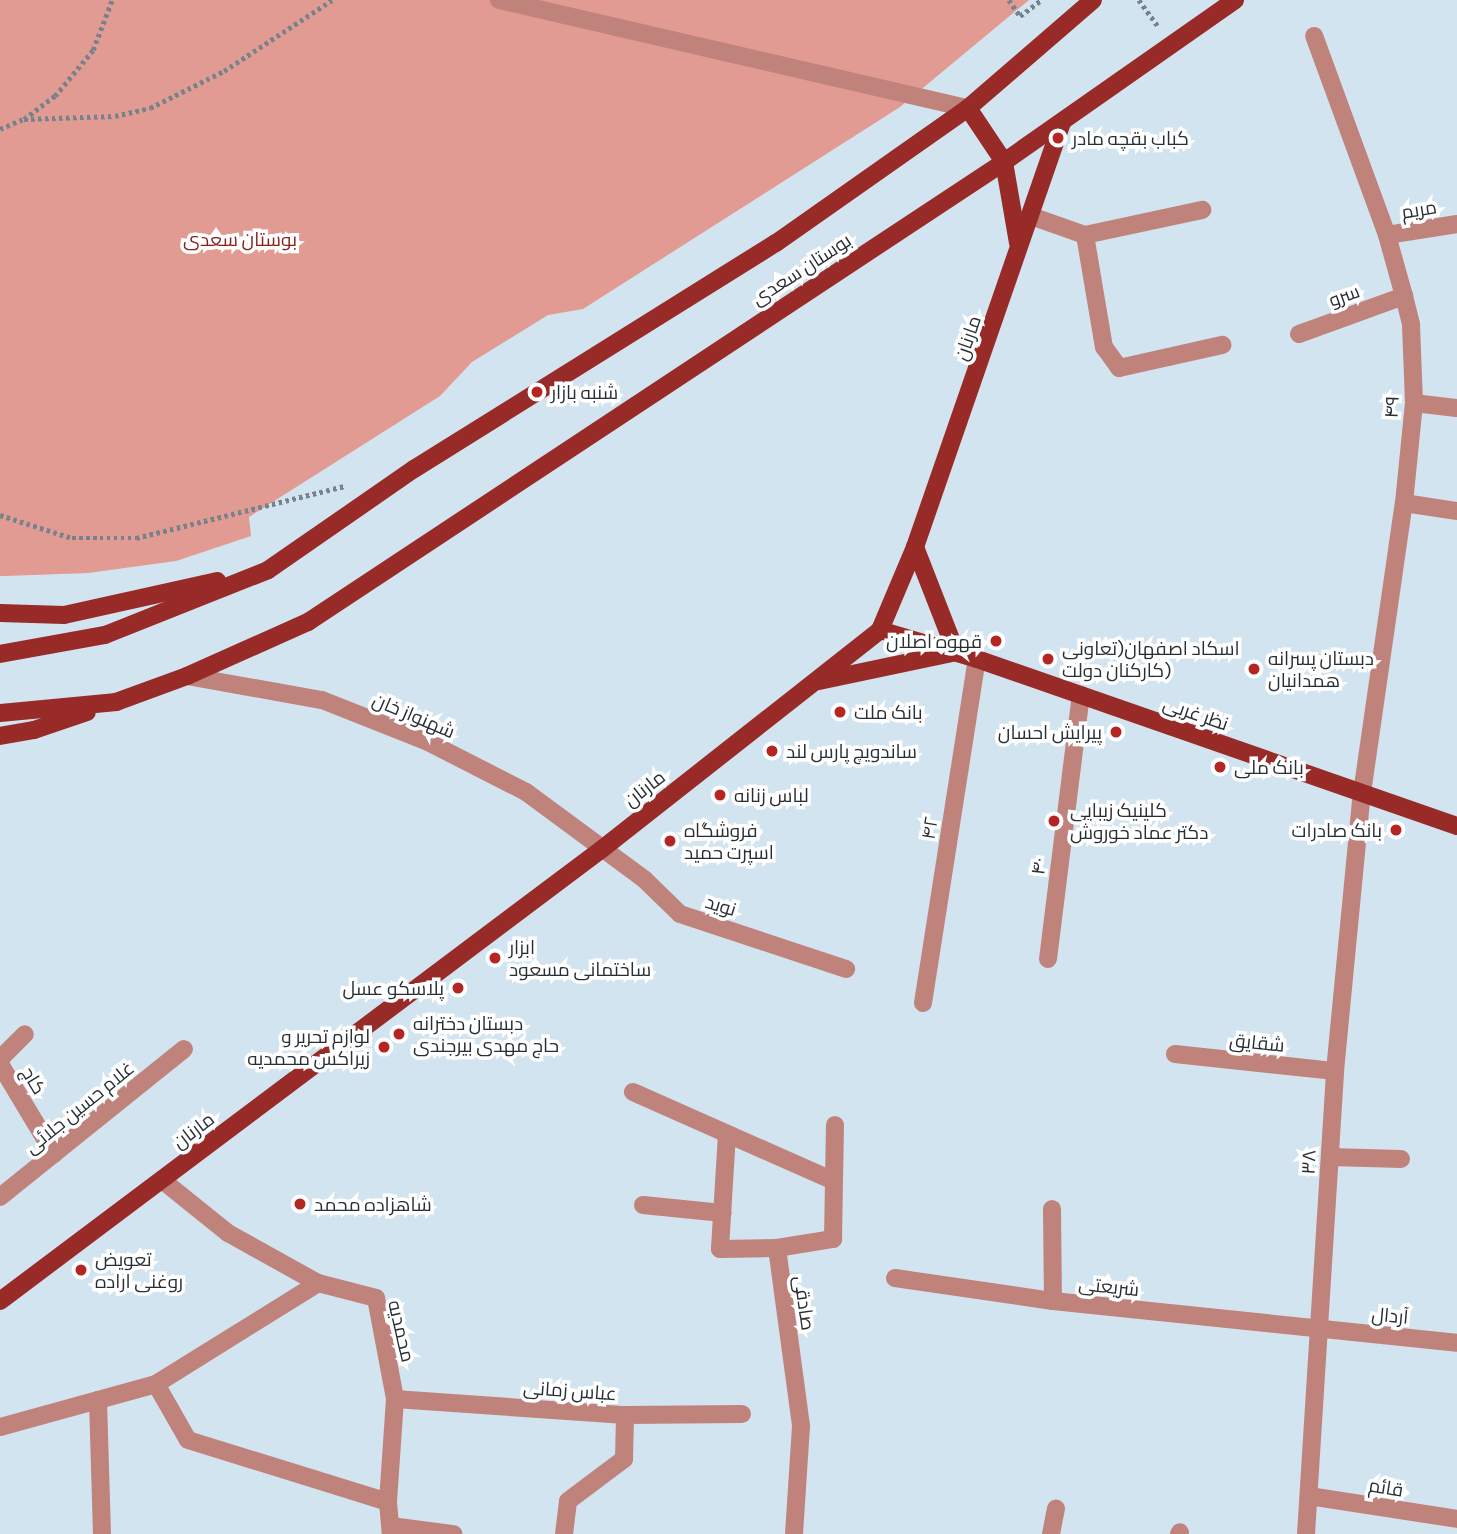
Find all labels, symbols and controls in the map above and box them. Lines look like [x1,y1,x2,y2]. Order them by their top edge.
place label: کباب بقچه مادر [1072,127,1189,149]
marker: کباب بقچه مادر [1050,130,1066,146]
street label: مریم [1400,195,1438,223]
park label: بوستان سعدی [183,228,297,250]
street label: بوستان سعدی [747,228,855,310]
street label: سرو [1325,279,1363,311]
street label: مارنان [949,312,985,364]
place label: شنبه بازار [551,381,618,403]
marker: شنبه بازار [529,384,545,400]
street label: ۴۹ [1379,395,1403,419]
place label: قهوه اصلان [886,630,982,652]
marker: قهوه اصلان [988,633,1004,649]
place label: اسکاد اصفهان(تعاونی کارکنان دولت) [1062,637,1240,681]
place label: دبستان پسرانه همدانیان [1268,647,1374,691]
marker: اسکاد اصفهان(تعاونی کارکنان دولت) [1040,651,1056,667]
marker: دبستان پسرانه همدانیان [1246,661,1262,677]
street label: شهنواز خان [369,687,459,743]
street label: نظر غربی [1160,691,1232,735]
place label: بانک ملت [854,701,922,723]
marker: بانک ملت [832,704,848,720]
place label: پیرایش احسان [998,721,1102,743]
marker: پیرایش احسان [1108,724,1124,740]
place label: ساندویچ پارس لند [786,740,917,762]
marker: ساندویچ پارس لند [764,743,780,759]
place label: بانک ملی [1234,756,1304,778]
marker: بانک ملی [1212,759,1228,775]
street label: مارنان [619,765,669,811]
place label: لباس زنانه [734,784,809,806]
marker: لباس زنانه [712,787,728,803]
place label: کلینیک زیبایی دکتر عماد خوروش [1070,799,1208,843]
marker: کلینیک زیبایی دکتر عماد خوروش [1044,811,1064,831]
street label: ۴۲ [916,815,942,841]
place label: فروشگاه اسپرت حمید [684,819,774,863]
place label: بانک صادرات [1292,819,1382,841]
marker: بانک صادرات [1388,822,1404,838]
marker: فروشگاه اسپرت حمید [662,833,678,849]
street label: ۴۰ [1026,856,1050,876]
street label: نوید [703,890,739,920]
place label: ابزار ساختمانی مسعود [509,936,651,980]
marker: ابزار ساختمانی مسعود [487,950,503,966]
place label: پلاسکو عسل [342,977,444,999]
marker: پلاسکو عسل [450,980,466,996]
place label: دبستان دخترانه حاج مهدی بیرجندی [413,1012,559,1056]
place label: لوازم تحریر و زیراکس محمدیه [247,1025,370,1069]
marker: دبستان دخترانه حاج مهدی بیرجندی [391,1026,407,1042]
street label: شقایق [1228,1028,1286,1056]
marker: لوازم تحریر و زیراکس محمدیه [376,1039,392,1055]
street label: غلام حسین جلائی [20,1056,138,1158]
street label: کاج [17,1062,51,1098]
street label: مارنان [168,1107,218,1153]
street label: ۳۸ [1296,1149,1320,1175]
place label: شاهزاده محمد [314,1193,432,1215]
marker: شاهزاده محمد [292,1196,308,1212]
place label: تعویض روغنی اراده [95,1248,183,1292]
marker: تعویض روغنی اراده [73,1262,89,1278]
street label: شریعتی [1078,1271,1140,1301]
street label: صادقی [790,1274,820,1332]
street label: محمدیه [384,1298,420,1364]
street label: آردال [1371,1302,1409,1328]
street label: عباس زمانی [522,1375,618,1405]
street label: قائم [1367,1473,1405,1501]

